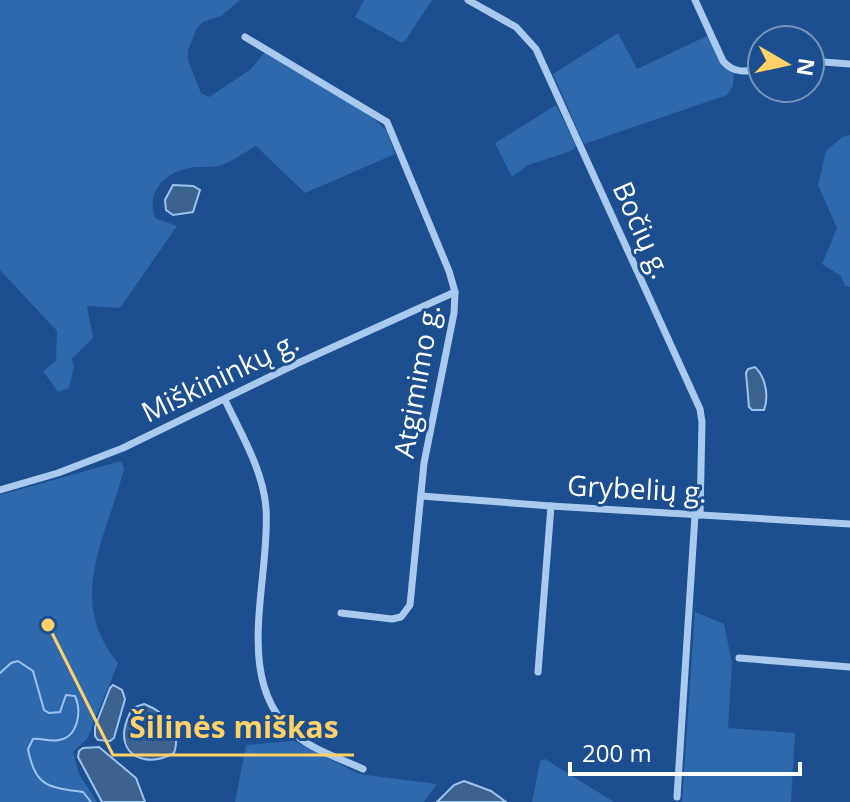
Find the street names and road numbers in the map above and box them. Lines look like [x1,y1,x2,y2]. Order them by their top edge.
street label: Bočių g. [605,175,681,284]
street label: Atgimimo g. [384,301,448,461]
street label: Miškininkų g. [135,322,305,431]
street label: Grybelių g. [566,465,708,511]

